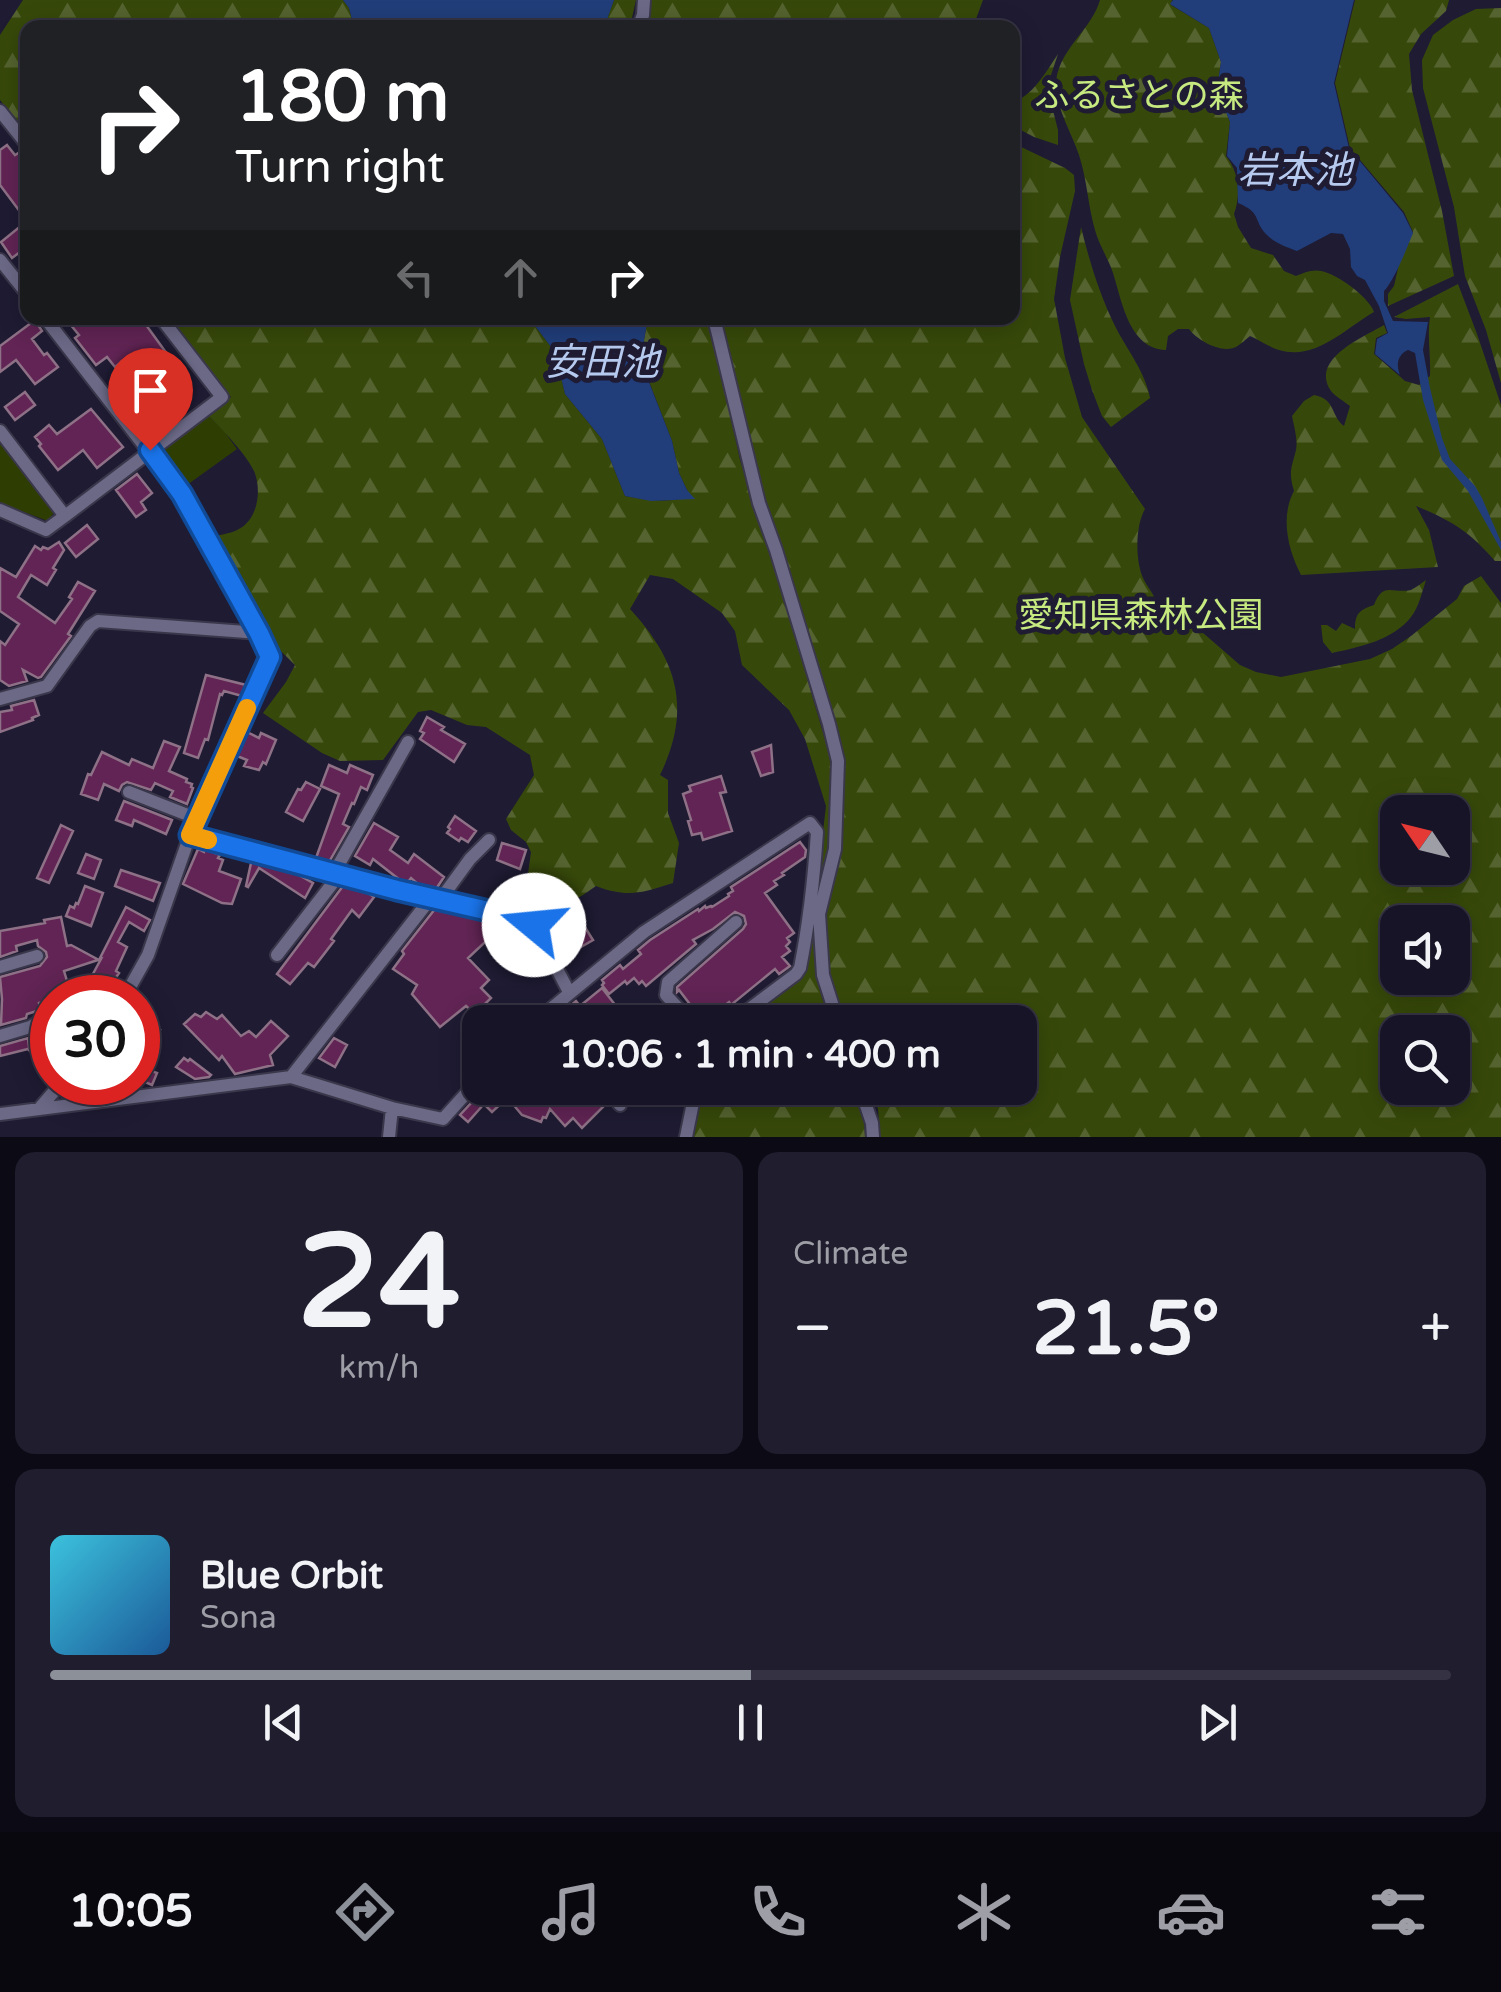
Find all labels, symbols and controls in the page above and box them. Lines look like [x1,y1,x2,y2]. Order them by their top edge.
text: 180 m [235,56,449,140]
icon: right [70,60,200,190]
park label: ふるさとの森 [1034,75,1244,117]
text: Turn right [235,141,444,195]
water label: 岩本池 [1238,148,1356,194]
icon: left [388,250,443,305]
icon: ahead [493,250,548,305]
icon: right [598,250,653,305]
water label: 安田池 [545,340,663,386]
pin [108,348,193,451]
icon: arrive [123,363,178,418]
park label: 愛知県森林公園 [1018,595,1264,637]
north arrow [1380,795,1470,885]
map controls [1380,795,1470,1105]
position arrow [482,873,586,977]
button: sound [1380,905,1470,995]
speed limit sign: 30 [30,975,160,1105]
button: search [1380,1015,1470,1105]
text: 10:06 · 1 min · 400 m [558,1032,941,1078]
text: 24 [297,1206,461,1362]
text: Climate [793,1235,908,1273]
text: 21.5° [1032,1284,1220,1374]
text: − [793,1296,832,1362]
text: + [1420,1296,1451,1362]
text: km/h [339,1349,419,1387]
text: Blue Orbit [200,1553,383,1599]
text: Sona [200,1599,277,1637]
icon: previous [256,1695,311,1750]
icon: pause [723,1695,778,1750]
icon: next [1190,1695,1245,1750]
icon: directions [330,1877,400,1947]
icon: music [536,1877,606,1947]
icon: phone [743,1877,813,1947]
icon: climate [949,1877,1019,1947]
icon: car [1156,1877,1226,1947]
icon: filters [1363,1877,1433,1947]
text: 10:05 [68,1885,193,1939]

